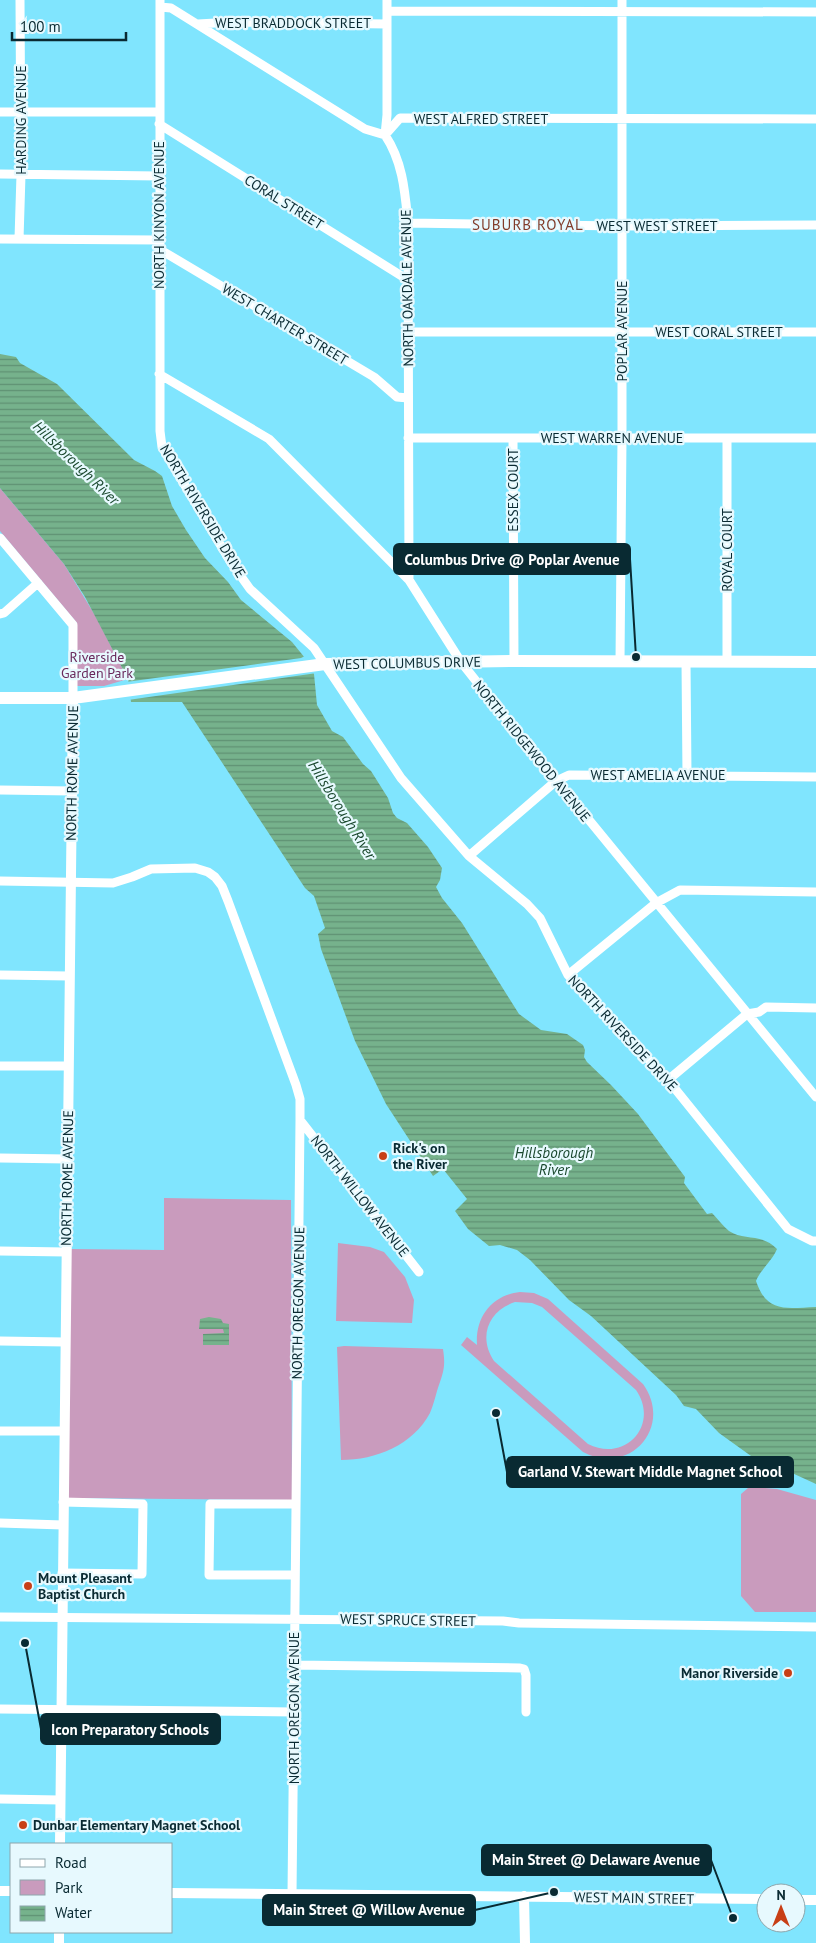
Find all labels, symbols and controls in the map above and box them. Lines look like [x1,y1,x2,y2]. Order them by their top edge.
scale bar [12,10,126,42]
street label: WEST BRADDOCK STREET [215,14,371,32]
text: 100 m [20,17,61,36]
street label: HARDING AVENUE [12,65,30,175]
street label: WEST ALFRED STREET [414,110,549,128]
street label: NORTH KINYON AVENUE [150,141,168,289]
street label: CORAL STREET [241,171,327,234]
street label: NORTH OAKDALE AVENUE [397,209,417,367]
district label: SUBURB ROYAL [472,215,584,234]
street label: WEST WEST STREET [596,217,718,235]
street label: WEST CHARTER STREET [219,279,352,369]
street label: POPLAR AVENUE [613,280,631,382]
street label: WEST CORAL STREET [655,323,783,341]
water label: Hillsborough River [29,417,124,509]
street label: WEST WARREN AVENUE [541,429,683,447]
street label: NORTH RIVERSIDE DRIVE [156,441,250,581]
street label: ESSEX COURT [504,448,522,532]
street label: ROYAL COURT [718,508,736,592]
callout: Columbus Drive @ Poplar Avenue [394,544,630,574]
text: Columbus Drive @ Poplar Avenue [404,550,620,569]
park label: Riverside Garden Park [61,648,133,682]
street label: WEST COLUMBUS DRIVE [333,653,481,673]
street label: NORTH RIDGEWOOD AVENUE [469,677,595,825]
street label: NORTH ROME AVENUE [62,705,82,841]
water label: Hillsborough River [304,757,381,864]
street label: WEST AMELIA AVENUE [590,766,726,784]
street label: NORTH RIVERSIDE DRIVE [564,971,682,1095]
street label: NORTH ROME AVENUE [57,1110,77,1246]
street label: NORTH WILLOW AVENUE [307,1132,413,1260]
place label: Rick's on the River [393,1139,447,1173]
water label: Hillsborough River [515,1143,593,1179]
marker: Rick's on the River [377,1150,389,1162]
street label: NORTH OREGON AVENUE [288,1226,308,1380]
callout: Garland V. Stewart Middle Magnet School [507,1457,793,1487]
text: Garland V. Stewart Middle Magnet School [518,1462,783,1481]
place label: Mount Pleasant Baptist Church [38,1569,132,1603]
marker: Mount Pleasant Baptist Church [22,1580,34,1592]
street label: WEST SPRUCE STREET [340,1610,476,1630]
street label: NORTH OREGON AVENUE [285,1632,303,1784]
place label: Manor Riverside [681,1664,778,1682]
marker: Manor Riverside [782,1667,794,1679]
callout: Icon Preparatory Schools [41,1714,220,1744]
text: Icon Preparatory Schools [51,1720,209,1739]
place label: Dunbar Elementary Magnet School [33,1816,241,1834]
marker: Dunbar Elementary Magnet School [17,1819,29,1831]
legend [10,1843,172,1933]
callout: Main Street @ Delaware Avenue [482,1845,711,1875]
text: Main Street @ Delaware Avenue [492,1850,700,1869]
text: Road [55,1853,87,1872]
text: Park [55,1878,83,1897]
north arrow [756,1883,806,1933]
text: N [776,1886,786,1904]
street label: WEST MAIN STREET [574,1888,695,1908]
callout: Main Street @ Willow Avenue [263,1895,475,1925]
text: Main Street @ Willow Avenue [273,1900,465,1919]
text: Water [55,1903,92,1922]

